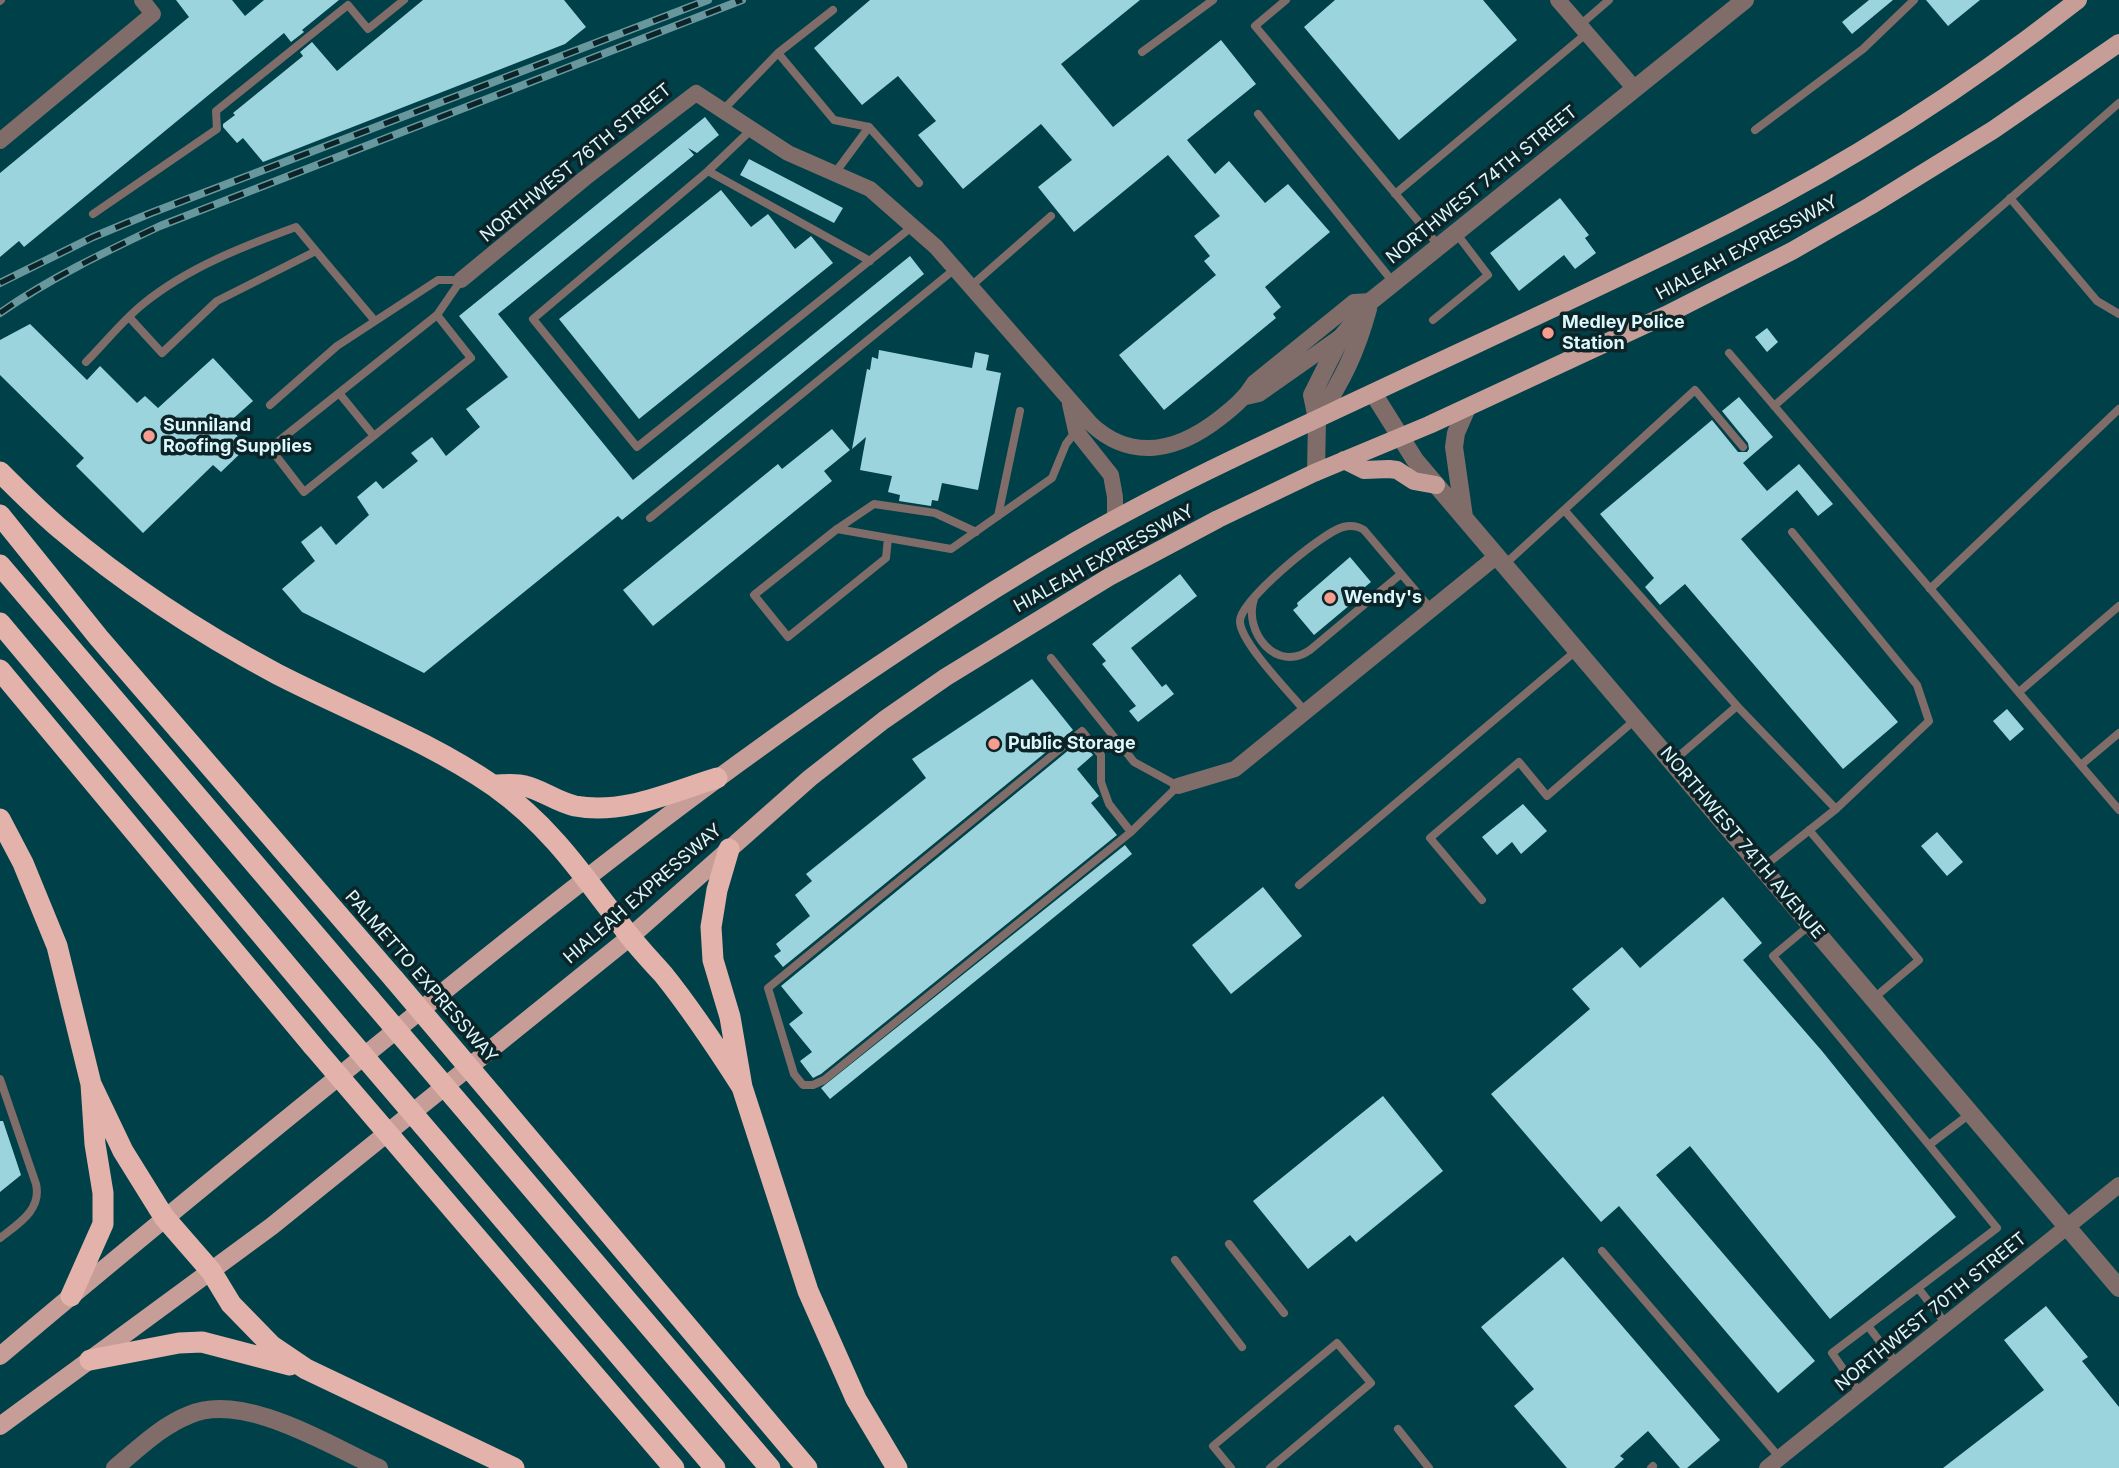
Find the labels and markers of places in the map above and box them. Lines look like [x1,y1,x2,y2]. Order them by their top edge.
place label: Medley Police Station [1562,312,1685,354]
marker: Medley Police Station [1540,325,1556,341]
place label: Sunniland Roofing Supplies [163,415,312,458]
marker: Sunniland Roofing Supplies [141,428,157,444]
place label: Wendy's [1344,587,1422,609]
marker: Wendy's [1322,590,1338,606]
place label: Public Storage [1008,733,1136,755]
marker: Public Storage [986,736,1002,752]

